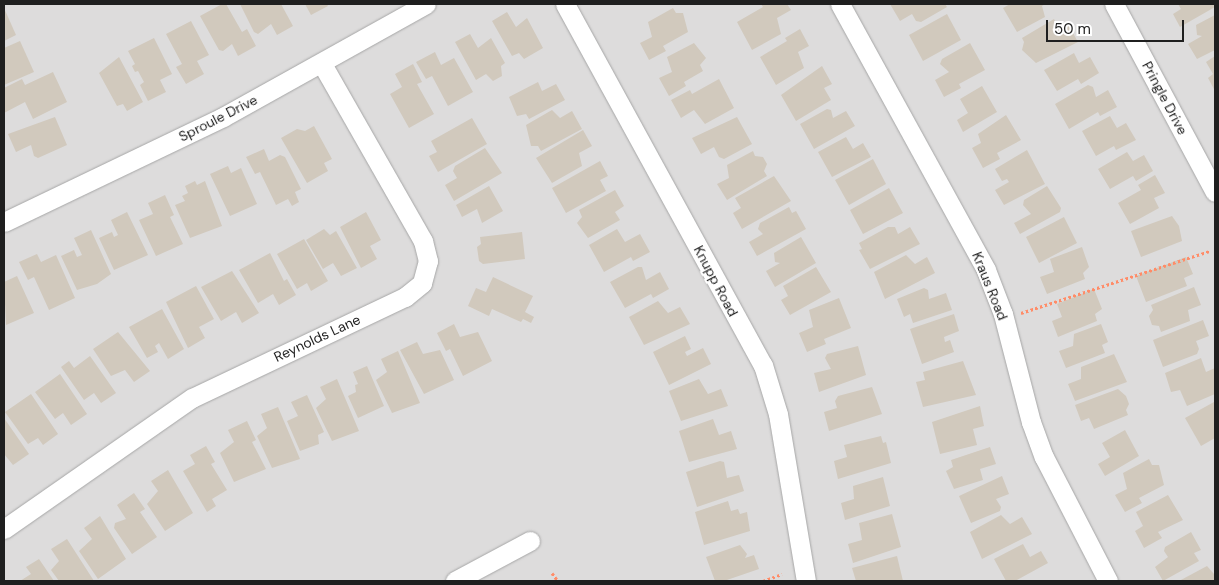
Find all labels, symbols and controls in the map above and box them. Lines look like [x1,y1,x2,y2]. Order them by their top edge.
scale bar [1049,10,1186,42]
text: 50 m [1054,19,1091,39]
street label: Pringle Drive [1139,59,1191,137]
street label: Sproule Drive [176,91,260,145]
street label: Knupp Road [690,243,742,319]
street label: Kraus Road [969,249,1011,323]
street label: Reynolds Lane [271,311,363,365]

